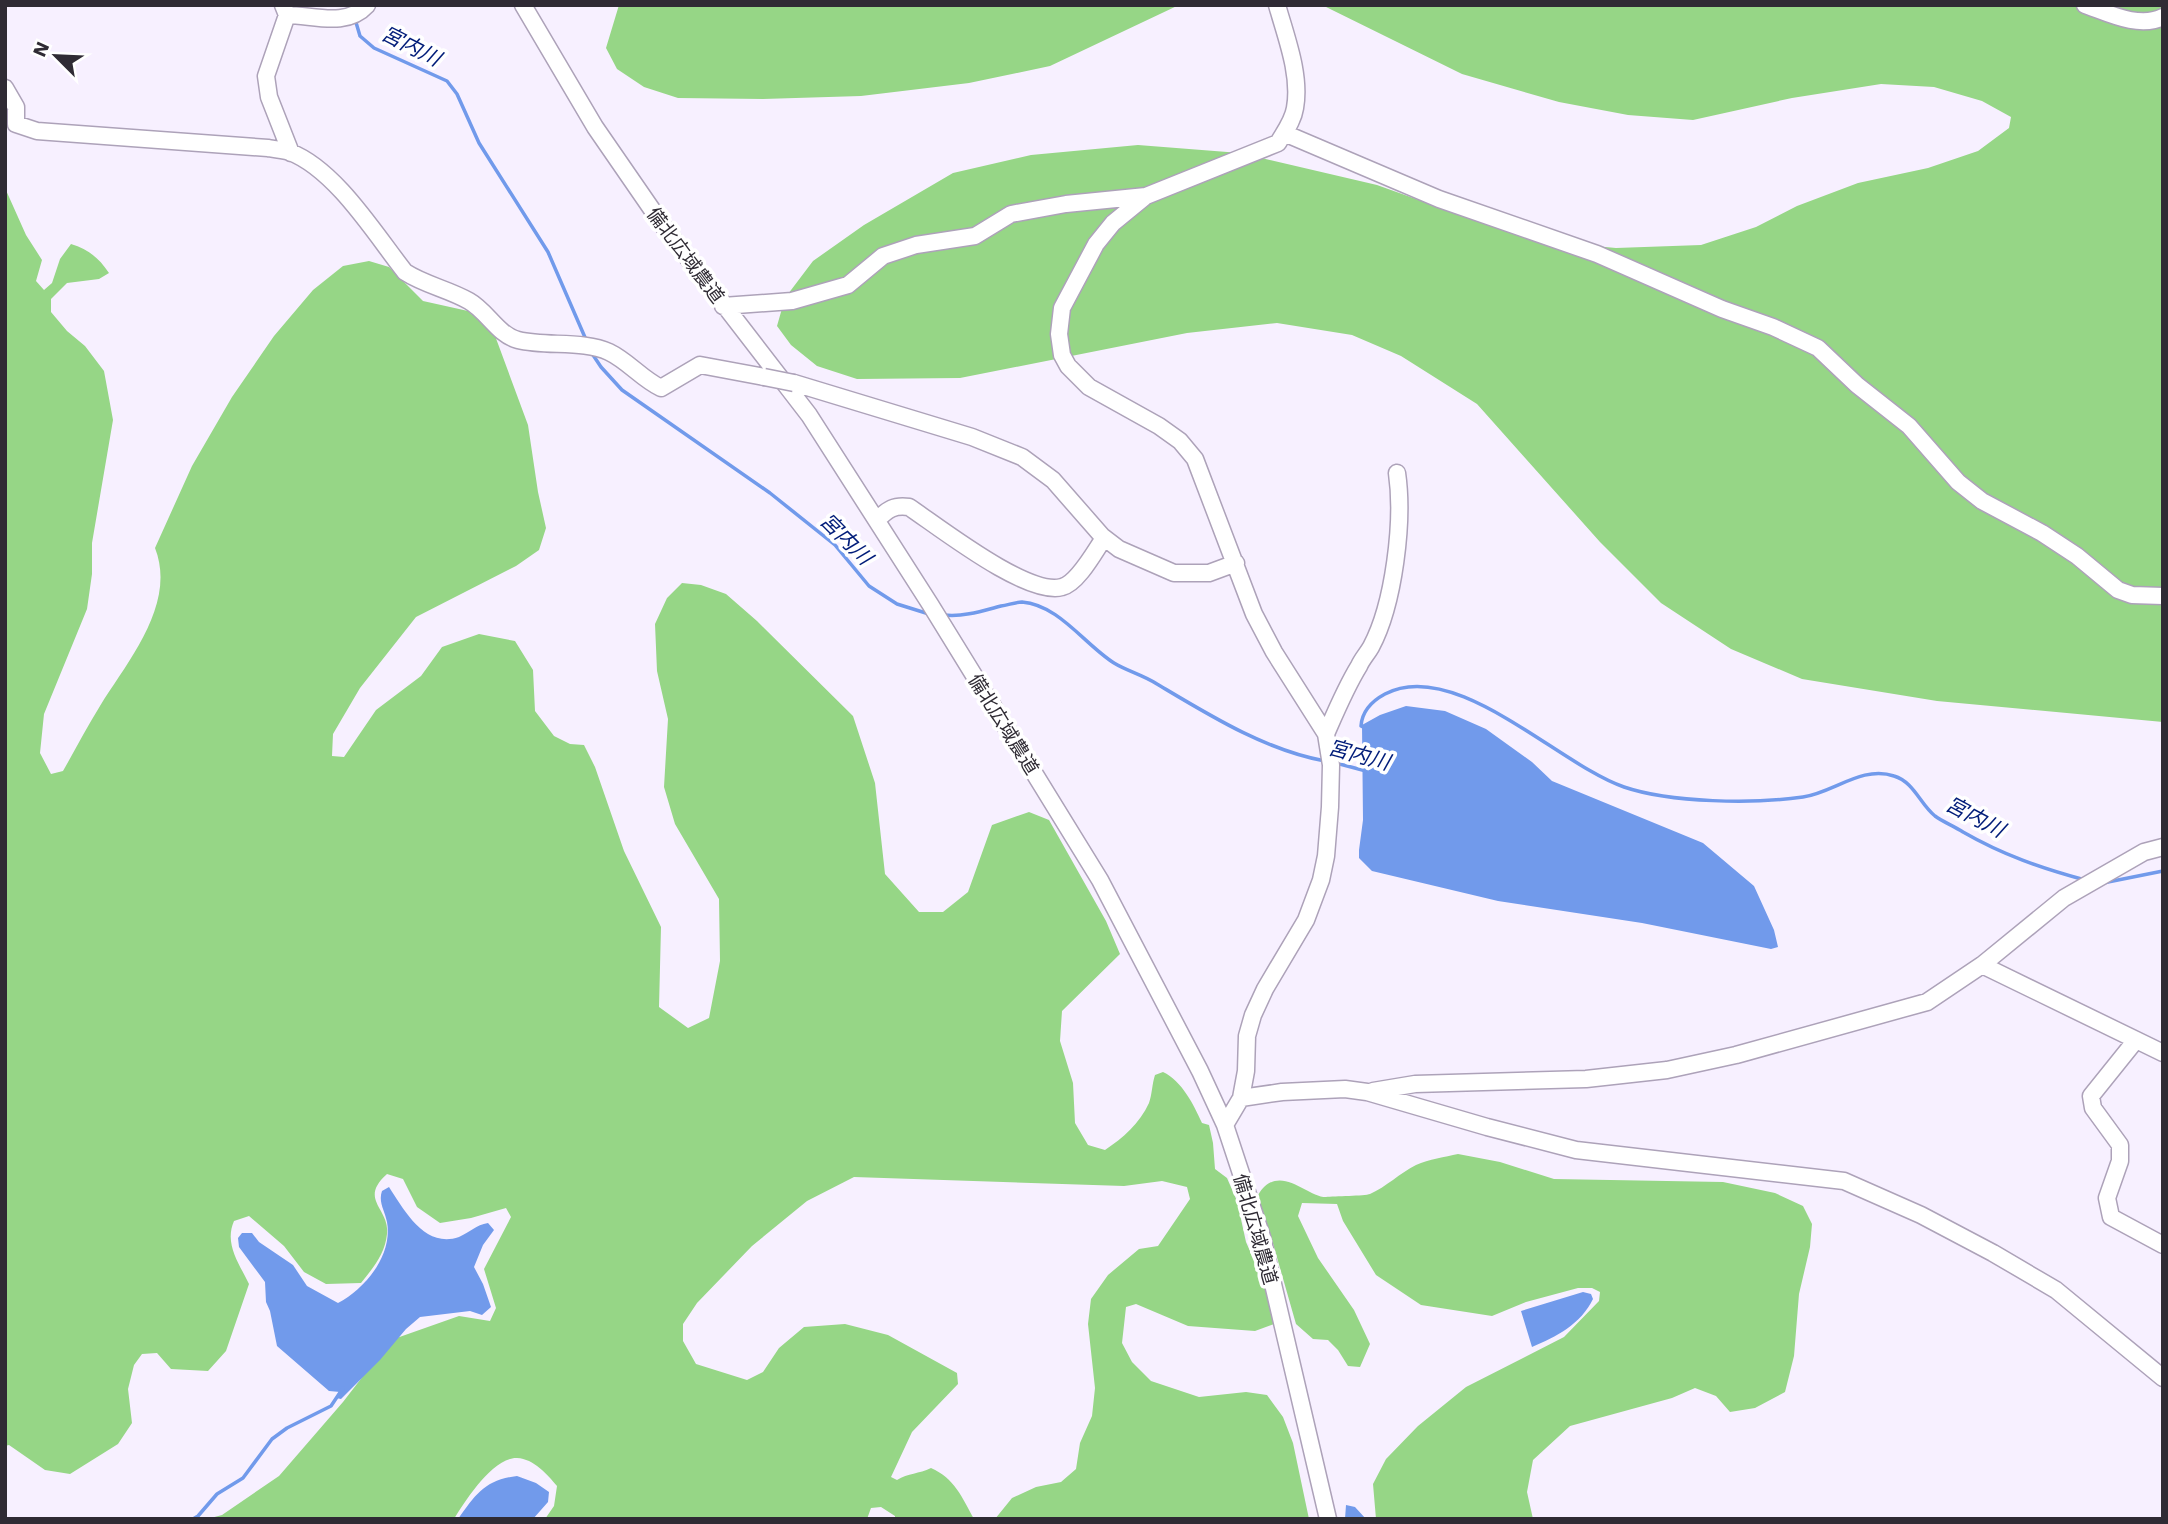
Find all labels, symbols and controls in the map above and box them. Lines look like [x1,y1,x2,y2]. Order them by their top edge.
water label: 宮内川 [377,20,447,72]
north arrow [21,21,91,91]
text: N [28,38,54,60]
street label: 備北広域農道 [642,203,729,308]
water label: 宮内川 [815,508,879,571]
street label: 備北広域農道 [964,670,1044,779]
water label: 宮内川 [1325,734,1395,775]
water label: 宮内川 [1942,791,2011,843]
street label: 備北広域農道 [1229,1171,1282,1287]

